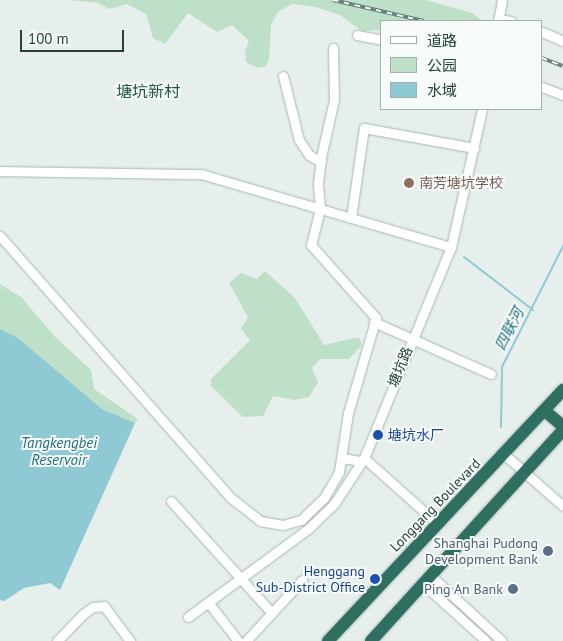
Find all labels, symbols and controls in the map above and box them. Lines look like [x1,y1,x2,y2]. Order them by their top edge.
scale bar [22,20,126,52]
legend [380,20,543,110]
text: 100 m [28,29,69,48]
text: 道路 [427,31,457,50]
text: 公园 [427,56,457,75]
district label: 塘坑新村 [116,81,180,101]
text: 水域 [427,81,457,100]
place label: 南芳塘坑学校 [419,175,503,191]
marker: 南芳塘坑学校 [403,177,415,189]
water label: 四联河 [491,305,527,353]
street label: 塘坑路 [384,344,416,390]
place label: 塘坑水厂 [388,427,444,443]
marker: 塘坑水厂 [372,429,384,441]
water label: Tangkengbei Reservoir [21,433,97,468]
street label: Longgang Boulevard [386,455,484,555]
place label: Shanghai Pudong Development Bank [425,535,538,568]
marker: Shanghai Pudong Development Bank [542,545,554,557]
place label: Henggang Sub-District Office [256,563,365,596]
marker: Henggang Sub-District Office [369,573,381,585]
place label: Ping An Bank [423,581,503,597]
marker: Ping An Bank [507,583,519,595]

